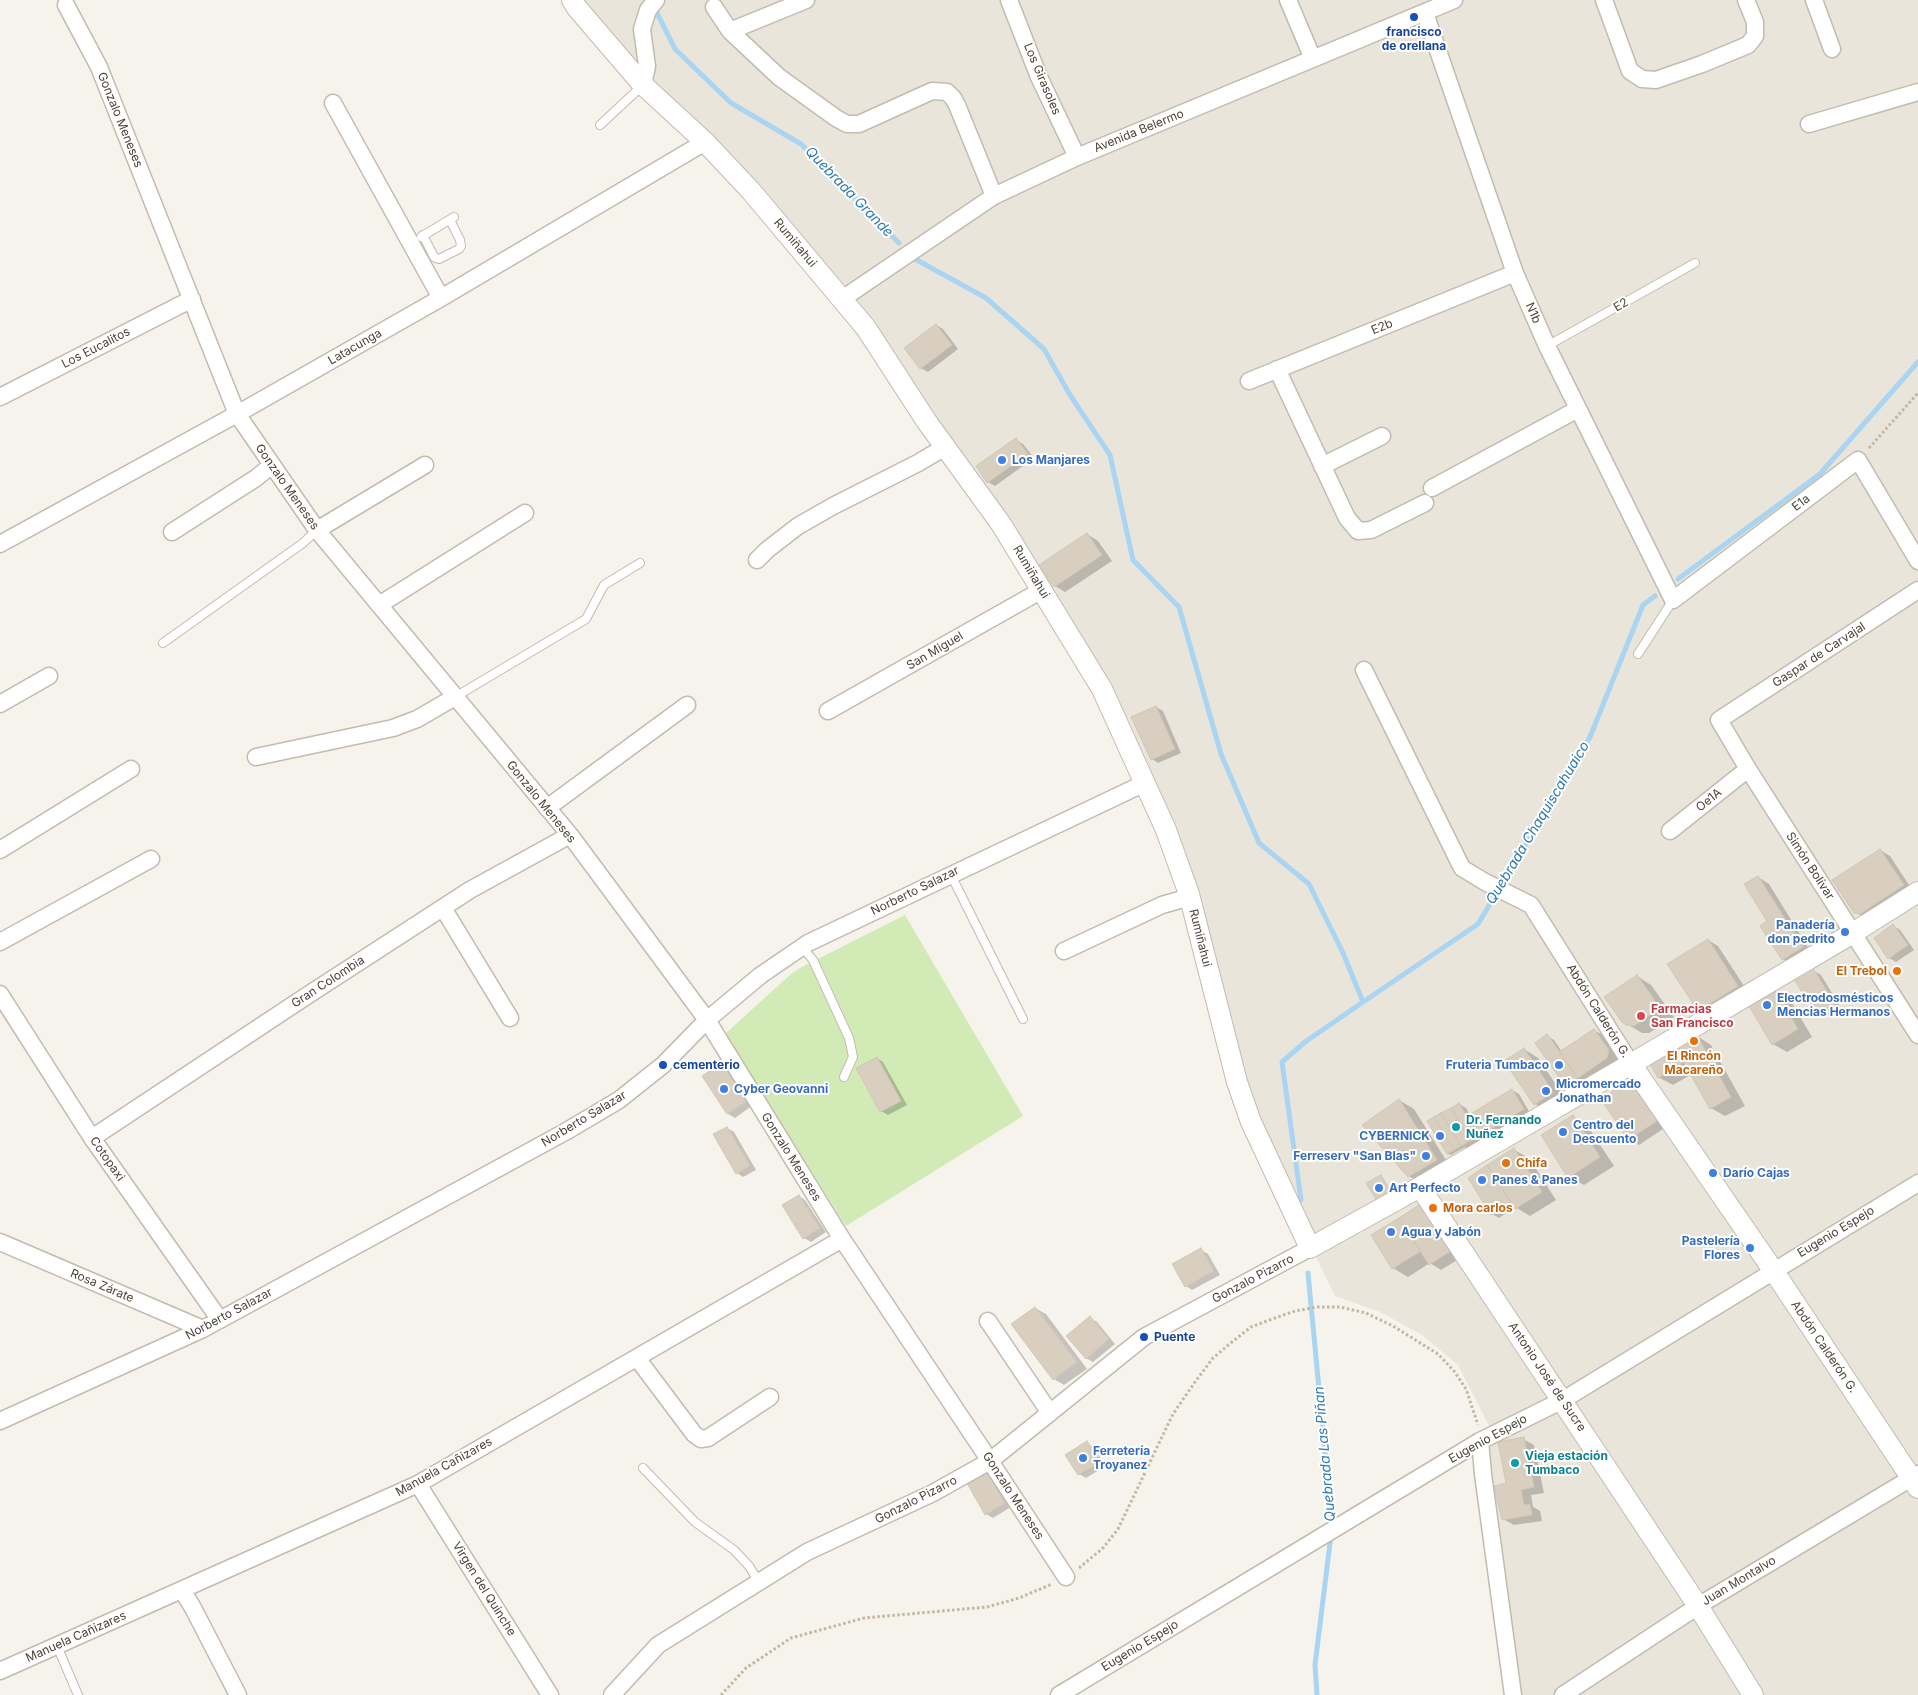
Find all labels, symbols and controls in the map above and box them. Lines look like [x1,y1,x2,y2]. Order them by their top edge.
marker: francisco de orellana [1408,11,1420,23]
place label: francisco de orellana [1382,25,1446,53]
street label: Los Girasoles [1020,41,1064,117]
street label: Gonzalo Meneses [94,70,146,170]
street label: Avenida Belermo [1092,106,1186,156]
water label: Quebrada Grande [801,143,897,241]
street label: Rumiñahui [770,216,820,270]
street label: E2 [1611,295,1631,315]
street label: N1b [1522,300,1544,326]
street label: E2b [1369,316,1395,338]
street label: Los Eucalitos [59,325,133,371]
street label: Latacunga [326,326,384,368]
street label: Gonzalo Meneses [252,441,322,533]
place label: Los Manjares [1012,453,1090,467]
marker: Los Manjares [996,454,1008,466]
street label: E1a [1789,492,1813,514]
street label: Rumiñahui [1010,543,1052,601]
street label: Gaspar de Carvajal [1770,620,1868,690]
street label: San Miguel [904,629,966,673]
water label: Quebrada Chaquiscahuaico [1483,739,1593,907]
street label: Gonzalo Meneses [503,758,579,846]
street label: Oe1A [1693,785,1725,815]
street label: Simón Bolívar [1783,830,1837,902]
street label: Norberto Salazar [869,863,961,919]
street label: Rumiñahui [1186,908,1214,968]
place label: Panadería don pedrito [1768,918,1835,946]
marker: Panadería don pedrito [1839,926,1851,938]
street label: Gran Colombia [289,953,367,1011]
street label: Abdón Calderón G. [1563,961,1633,1061]
place label: El Trebol [1836,964,1887,978]
marker: El Trebol [1891,965,1903,977]
place label: Electrodosmésticos Mencias Hermanos [1777,991,1893,1019]
marker: Electrodosmésticos Mencias Hermanos [1761,999,1773,1011]
place label: Farmacias San Francisco [1651,1002,1734,1030]
marker: Farmacias San Francisco [1635,1010,1647,1022]
marker: El Rincón Macareño [1688,1035,1700,1047]
place label: El Rincón Macareño [1665,1049,1723,1077]
place label: cementerio [673,1058,740,1072]
place label: Fruteria Tumbaco [1446,1058,1549,1072]
marker: cementerio [657,1059,669,1071]
marker: Fruteria Tumbaco [1553,1059,1565,1071]
place label: Micromercado Jonathan [1556,1077,1641,1105]
place label: Cyber Geovanni [734,1082,828,1096]
marker: Cyber Geovanni [718,1083,730,1095]
marker: Micromercado Jonathan [1540,1085,1552,1097]
street label: Norberto Salazar [539,1088,629,1150]
street label: Gonzalo Meneses [758,1110,824,1204]
place label: Dr. Fernando Nuñez [1466,1113,1541,1141]
place label: Centro del Descuento [1573,1118,1636,1146]
marker: Dr. Fernando Nuñez [1450,1121,1462,1133]
marker: Centro del Descuento [1557,1126,1569,1138]
place label: CYBERNICK [1359,1129,1430,1143]
marker: CYBERNICK [1434,1130,1446,1142]
street label: Cotopaxi [87,1134,127,1184]
place label: Ferreserv "San Blas" [1293,1149,1416,1163]
marker: Ferreserv "San Blas" [1420,1150,1432,1162]
place label: Chifa [1516,1156,1547,1170]
marker: Chifa [1500,1157,1512,1169]
place label: Darío Cajas [1723,1166,1790,1180]
marker: Darío Cajas [1707,1167,1719,1179]
place label: Panes & Panes [1492,1173,1578,1187]
marker: Panes & Panes [1476,1174,1488,1186]
place label: Art Perfecto [1389,1181,1461,1195]
marker: Art Perfecto [1373,1182,1385,1194]
place label: Mora carlos [1443,1201,1513,1215]
marker: Mora carlos [1427,1202,1439,1214]
street label: Eugenio Espejo [1795,1203,1877,1261]
place label: Agua y Jabón [1401,1225,1481,1239]
marker: Agua y Jabón [1385,1226,1397,1238]
place label: Pastelería Flores [1682,1234,1740,1262]
marker: Pastelería Flores [1744,1242,1756,1254]
street label: Gonzalo Pizarro [1210,1251,1296,1307]
street label: Rosa Zárate [68,1266,136,1306]
street label: Norberto Salazar [183,1285,275,1343]
street label: Abdón Calderón G. [1788,1298,1860,1396]
street label: Antonio José de Sucre [1505,1320,1589,1434]
place label: Puente [1154,1330,1195,1344]
marker: Puente [1138,1331,1150,1343]
water label: Quebrada Las Piñan [1311,1386,1339,1522]
street label: Eugenio Espejo [1446,1412,1530,1466]
street label: Manuela Cañizares [393,1434,495,1500]
place label: Ferretería Troyanez [1093,1444,1150,1472]
street label: Gonzalo Meneses [979,1449,1047,1543]
place label: Vieja estación Tumbaco [1525,1449,1608,1477]
marker: Ferretería Troyanez [1077,1452,1089,1464]
marker: Vieja estación Tumbaco [1509,1457,1521,1469]
street label: Gonzalo Pizarro [873,1473,959,1527]
street label: Virgen del Quinche [449,1539,519,1639]
street label: Juan Montalvo [1699,1553,1779,1609]
street label: Manuela Cañizares [24,1608,128,1666]
street label: Eugenio Espejo [1099,1617,1181,1675]

